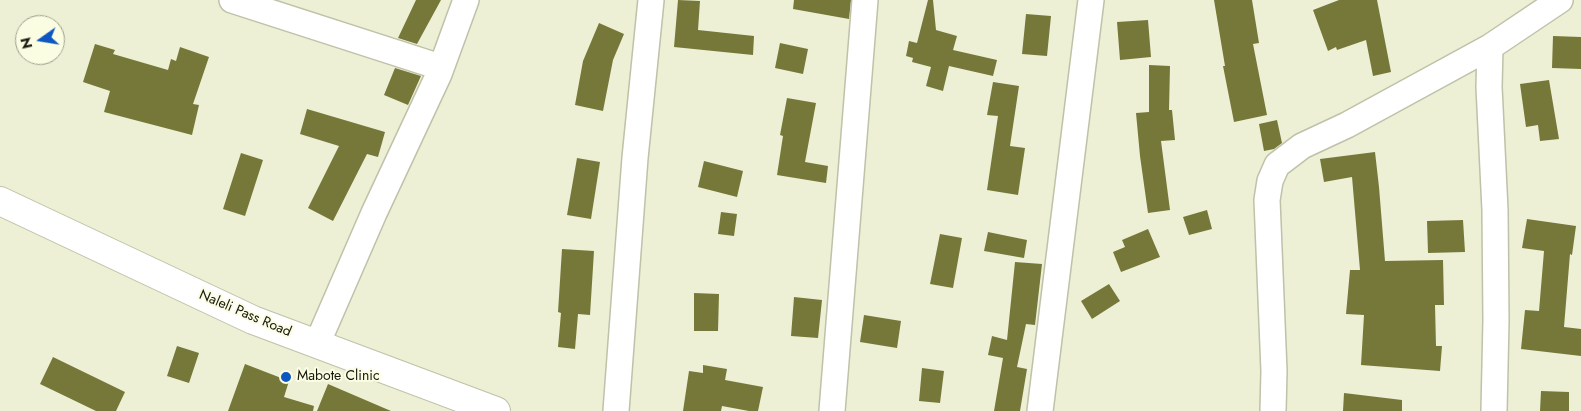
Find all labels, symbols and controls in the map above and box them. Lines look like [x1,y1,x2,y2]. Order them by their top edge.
north arrow [15,15,65,65]
text: N [15,35,37,51]
street label: Naleli Pass Road [196,287,294,341]
place label: Mabote Clinic [297,369,380,385]
marker: Mabote Clinic [279,370,293,384]

